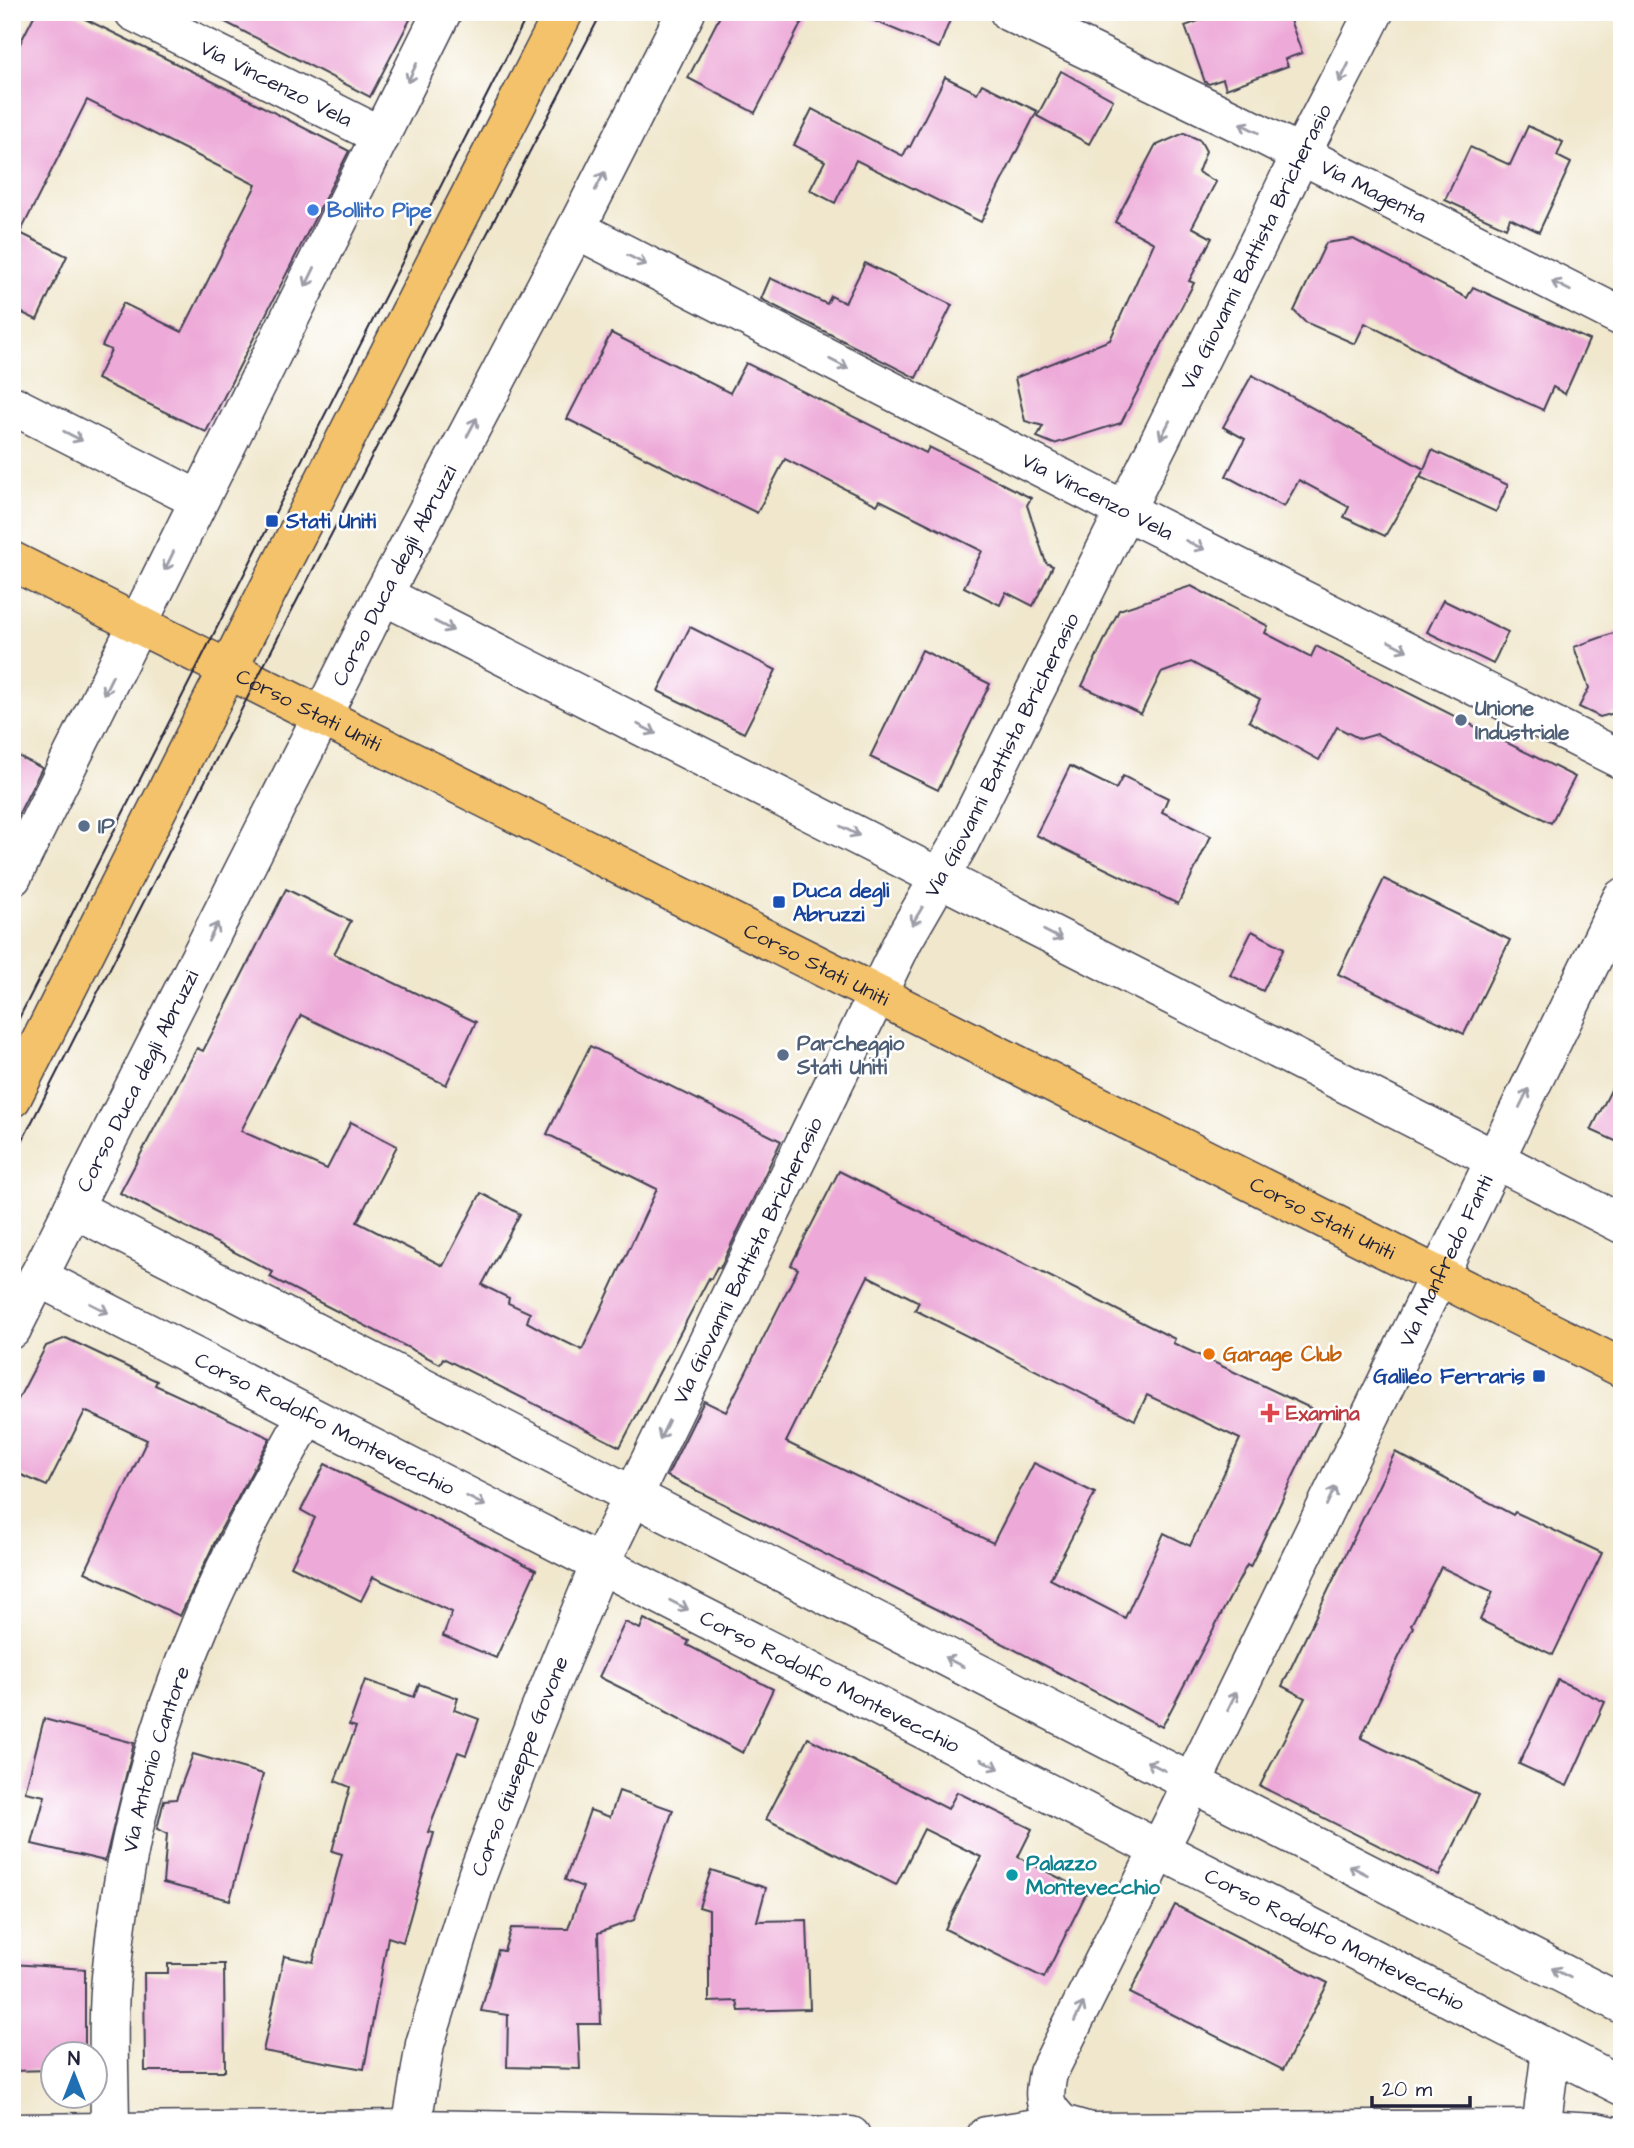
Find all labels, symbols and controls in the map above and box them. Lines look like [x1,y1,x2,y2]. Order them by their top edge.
street label: Via Vincenzo Vela [195,33,357,134]
one-way arrow [404,62,418,83]
one-way arrow [1336,62,1350,83]
street label: Via Giovanni Battista Bricherasio [1173,99,1339,395]
one-way arrow [1239,121,1259,135]
street label: Via Magenta [1315,152,1432,230]
one-way arrow [593,172,607,192]
place label: Bollito Pipe [327,196,432,226]
marker: Bollito Pipe [305,202,321,218]
one-way arrow [626,254,647,268]
one-way arrow [303,266,317,287]
one-way arrow [1551,278,1572,292]
one-way arrow [828,357,849,371]
one-way arrow [465,417,479,437]
one-way arrow [1157,419,1171,440]
one-way arrow [62,430,83,444]
street label: Via Vincenzo Vela [1017,445,1179,547]
street label: Corso Duca degli Abruzzi [325,460,464,691]
place label: Stati Uniti [285,507,377,536]
marker: Stati Uniti [264,513,280,529]
one-way arrow [1184,538,1205,552]
one-way arrow [162,550,175,571]
street label: Via Giovanni Battista Bricherasio [917,608,1086,902]
one-way arrow [433,620,454,634]
one-way arrow [1387,640,1408,654]
street label: Corso Stati Uniti [231,661,386,758]
one-way arrow [100,674,114,695]
place label: Unione Industriale [1475,694,1570,747]
marker: Unione Industriale [1453,712,1469,728]
one-way arrow [636,722,657,736]
place label: IP [98,812,115,841]
marker: IP [76,818,92,834]
one-way arrow [839,825,860,839]
place label: Duca degli Abruzzi [793,876,890,929]
marker: Duca degli Abruzzi [771,894,787,910]
one-way arrow [910,906,924,926]
street label: Corso Stati Uniti [739,916,894,1013]
one-way arrow [206,922,220,943]
one-way arrow [1042,928,1063,942]
street label: Corso Duca degli Abruzzi [69,965,206,1197]
place label: Parcheggio Stati Uniti [796,1029,905,1082]
marker: Parcheggio Stati Uniti [775,1047,791,1063]
one-way arrow [1518,1088,1532,1109]
street label: Via Giovanni Battista Bricherasio [666,1112,830,1409]
street label: Corso Stati Uniti [1245,1169,1400,1267]
street label: Via Manfredo Fanti [1392,1170,1500,1352]
one-way arrow [88,1302,109,1316]
place label: Garage Club [1223,1340,1342,1371]
street label: Corso Rodolfo Montevecchio [190,1345,460,1502]
marker: Garage Club [1201,1346,1217,1362]
place label: Galileo Ferraris [1373,1362,1525,1391]
marker: Galileo Ferraris [1531,1368,1547,1384]
place label: Examina [1286,1399,1360,1428]
marker: Examina [1260,1403,1280,1423]
one-way arrow [656,1419,670,1440]
one-way arrow [1325,1486,1339,1507]
one-way arrow [465,1495,486,1508]
one-way arrow [668,1598,689,1612]
street label: Corso Rodolfo Montevecchio [695,1603,965,1760]
street label: Corso Giuseppe Govone [464,1652,575,1880]
one-way arrow [944,1654,965,1668]
street label: Via Antonio Cantore [115,1662,197,1855]
one-way arrow [1226,1691,1239,1712]
one-way arrow [979,1757,1000,1771]
one-way arrow [1146,1758,1167,1772]
place label: Palazzo Montevecchio [1026,1849,1160,1902]
street label: Corso Rodolfo Montevecchio [1200,1861,1470,2018]
one-way arrow [1349,1862,1369,1876]
marker: Palazzo Montevecchio [1004,1867,1020,1883]
one-way arrow [1551,1966,1572,1980]
one-way arrow [1072,2002,1086,2023]
north arrow [38,2039,108,2110]
text: N [68,2046,80,2073]
scale bar [1372,2064,1470,2108]
text: 20 m [1382,2075,1433,2104]

